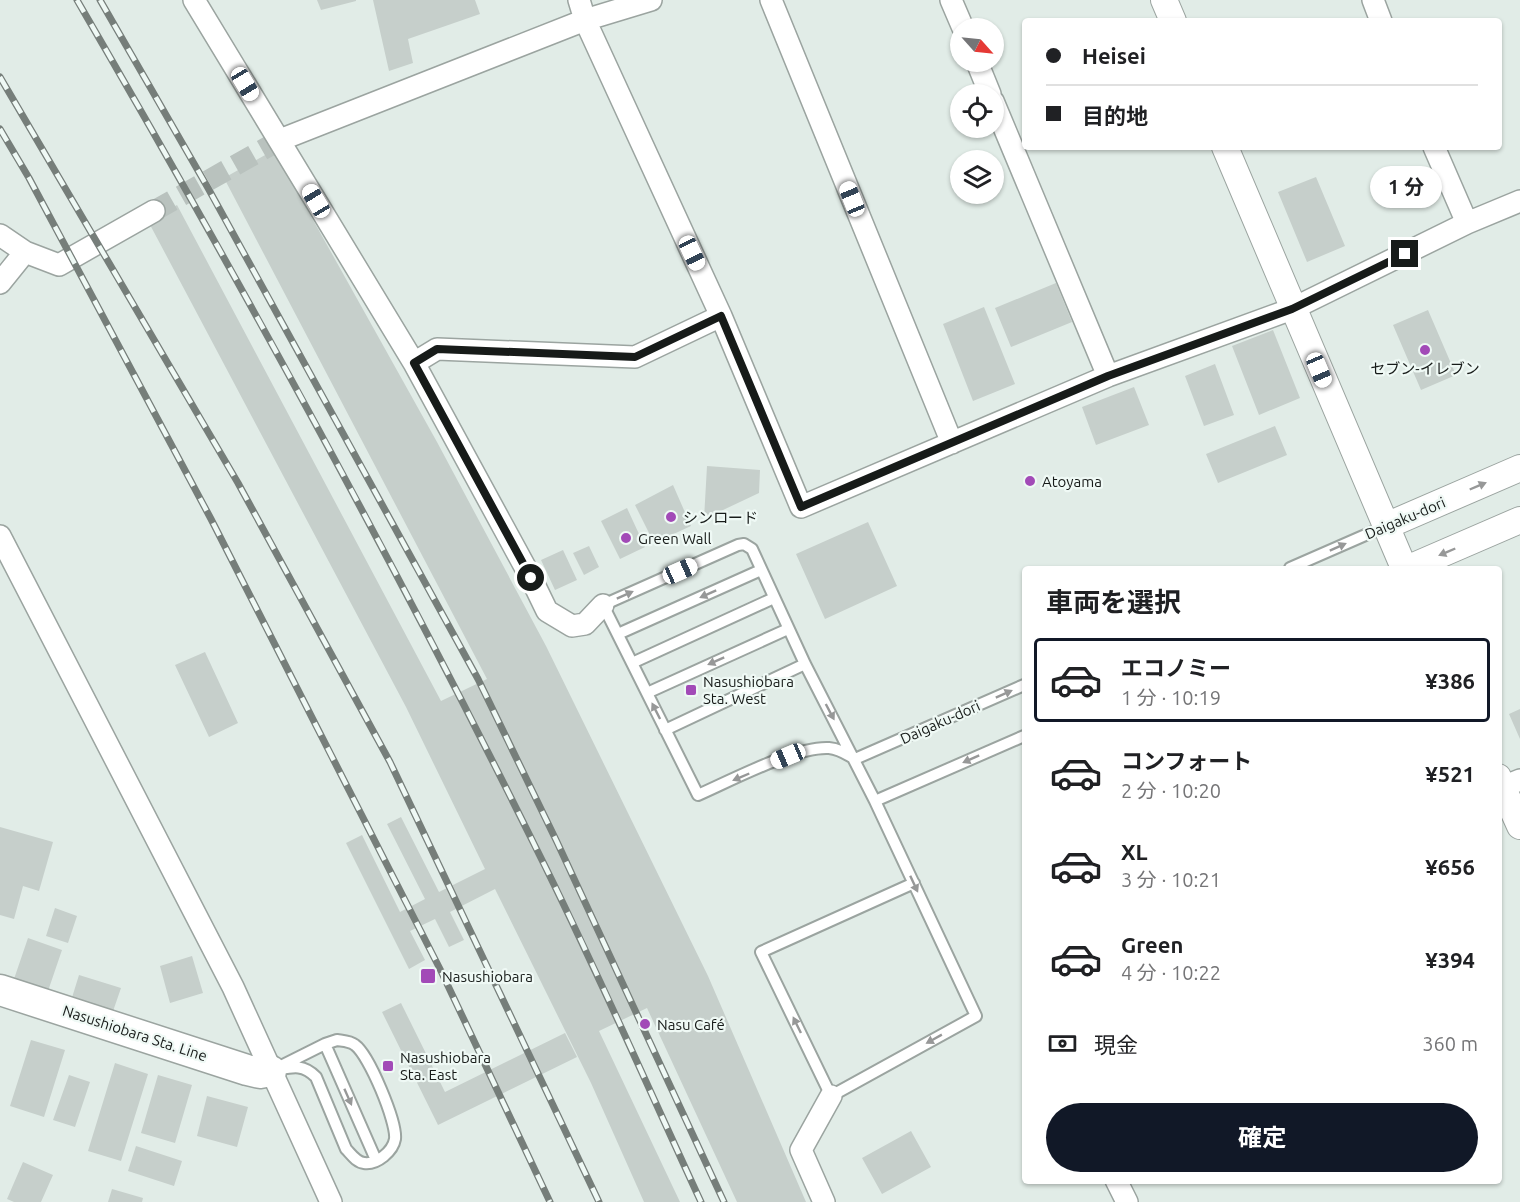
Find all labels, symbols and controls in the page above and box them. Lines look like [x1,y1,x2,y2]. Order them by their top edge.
north arrow [950,18,1004,72]
map controls [950,18,1004,204]
text: Heisei [1082,43,1146,68]
car [228,64,262,104]
button: locate [950,84,1004,138]
text: 目的地 [1082,103,1148,128]
button: layers [950,150,1004,204]
callout: 1 分 [1369,167,1441,209]
text: 1 分 [1388,175,1424,198]
car [837,179,867,219]
car [299,181,333,221]
car [676,233,708,273]
route end [1391,240,1418,267]
marker: セブン-イレブン [1418,343,1432,357]
car [1304,350,1334,390]
place label: セブン-イレブン [1370,360,1480,377]
place label: Atoyama [1042,473,1102,490]
marker: Atoyama [1023,474,1037,488]
one-way arrow [1470,481,1488,491]
street label: Daigaku-dori [1362,493,1448,543]
place label: シンロード [683,509,758,526]
marker: シンロード [664,510,678,524]
place label: Green Wall [638,530,711,547]
marker: Green Wall [619,531,633,545]
one-way arrow [1329,542,1347,552]
one-way arrow [1438,548,1456,557]
car [660,555,700,587]
route start [517,564,544,591]
text: 車両を選択 [1046,587,1181,617]
one-way arrow [616,590,634,600]
one-way arrow [699,590,717,599]
icon: car [1049,653,1103,707]
text: エコノミー [1121,655,1231,680]
one-way arrow [707,657,724,666]
text: ¥386 [1425,668,1475,693]
place label: Nasushiobara Sta. West [703,673,794,707]
marker: Nasushiobara Sta. West [684,683,698,697]
text: 1 分 · 10:19 [1121,686,1221,709]
one-way arrow [996,689,1014,699]
street label: Daigaku-dori [897,697,983,747]
one-way arrow [651,703,661,720]
one-way arrow [825,704,835,721]
car [768,741,808,771]
icon: car [1049,746,1103,800]
text: コンフォート [1121,748,1252,773]
one-way arrow [961,754,979,764]
text: ¥521 [1425,761,1475,786]
one-way arrow [733,772,750,781]
text: 2 分 · 10:20 [1121,779,1221,802]
icon: car [1049,839,1103,893]
text: XL [1121,839,1148,864]
text: ¥656 [1425,854,1475,879]
text: 3 分 · 10:21 [1121,868,1221,891]
one-way arrow [909,875,919,893]
icon: car [1049,932,1103,986]
text: Green [1121,932,1183,957]
text: ¥394 [1425,947,1475,972]
text: 4 分 · 10:22 [1121,961,1221,984]
marker: Nasushiobara [419,967,437,985]
place label: Nasushiobara [442,968,533,985]
street label: Nasushiobara Sta. Line [61,1002,209,1064]
place label: Nasu Café [657,1016,725,1033]
marker: Nasu Café [638,1017,652,1031]
one-way arrow [793,1017,802,1034]
icon: cash [1046,1027,1079,1060]
text: 現金 [1094,1032,1138,1057]
text: 360 m [1422,1032,1478,1055]
one-way arrow [925,1034,942,1044]
place label: Nasushiobara Sta. East [400,1049,491,1083]
marker: Nasushiobara Sta. East [381,1059,395,1073]
one-way arrow [344,1089,353,1106]
button: 確定 [1046,1103,1478,1172]

